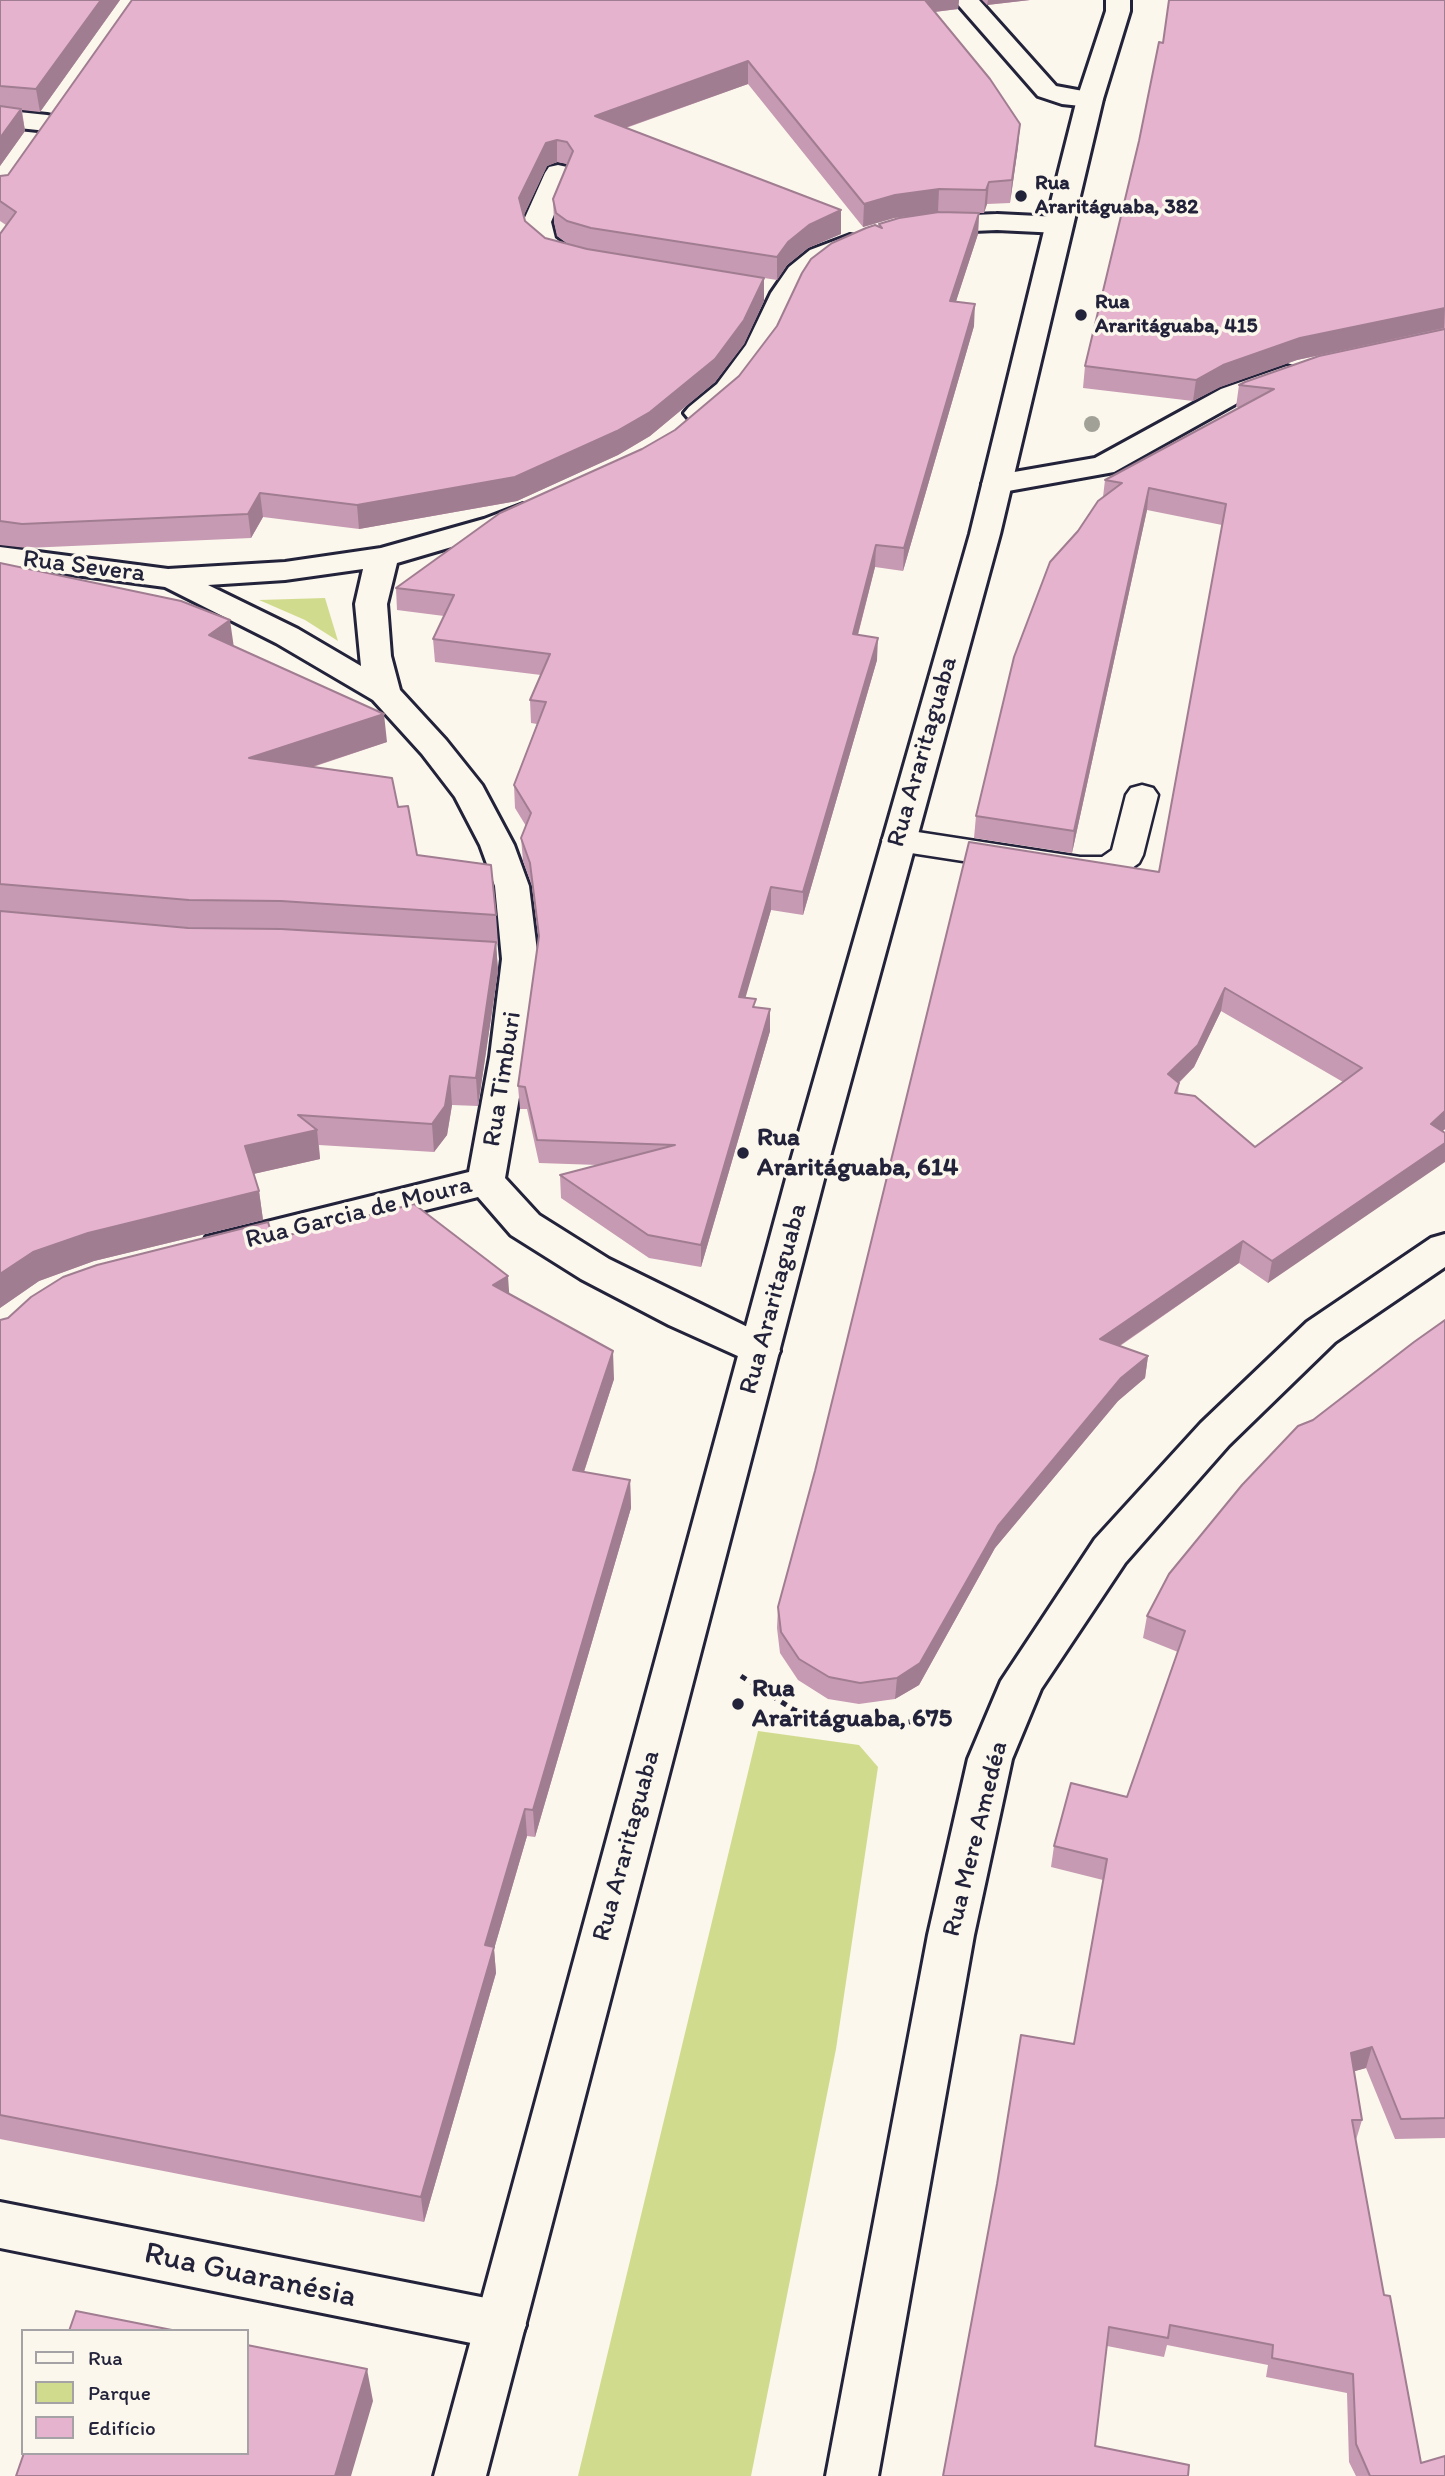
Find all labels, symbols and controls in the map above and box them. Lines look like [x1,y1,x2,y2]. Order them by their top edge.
place label: Rua Araritáguaba, 382 [1035,171,1198,221]
marker: Rua Araritáguaba, 382 [1013,188,1029,204]
place label: Rua Araritáguaba, 415 [1095,290,1258,340]
marker: Rua Araritáguaba, 415 [1073,307,1089,323]
street label: Rua Severa [21,544,147,590]
street label: Rua Araritaguaba [881,653,965,851]
street label: Rua Timburi [477,1009,529,1149]
place label: Rua Araritáguaba, 614 [757,1122,958,1184]
marker: Rua Araritáguaba, 614 [735,1145,751,1161]
street label: Rua Garcia de Moura [242,1170,476,1256]
street label: Rua Araritaguaba [734,1200,814,1398]
place label: Rua Araritáguaba, 675 [752,1673,952,1734]
marker: Rua Araritáguaba, 675 [730,1696,746,1712]
street label: Rua Mere Amedéa [937,1738,1015,1940]
street label: Rua Araritaguaba [587,1747,667,1945]
street label: Rua Guaranésia [141,2235,359,2317]
legend [21,2329,248,2455]
text: Rua [88,2345,123,2370]
text: Parque [88,2380,151,2405]
text: Edifício [88,2415,156,2440]

